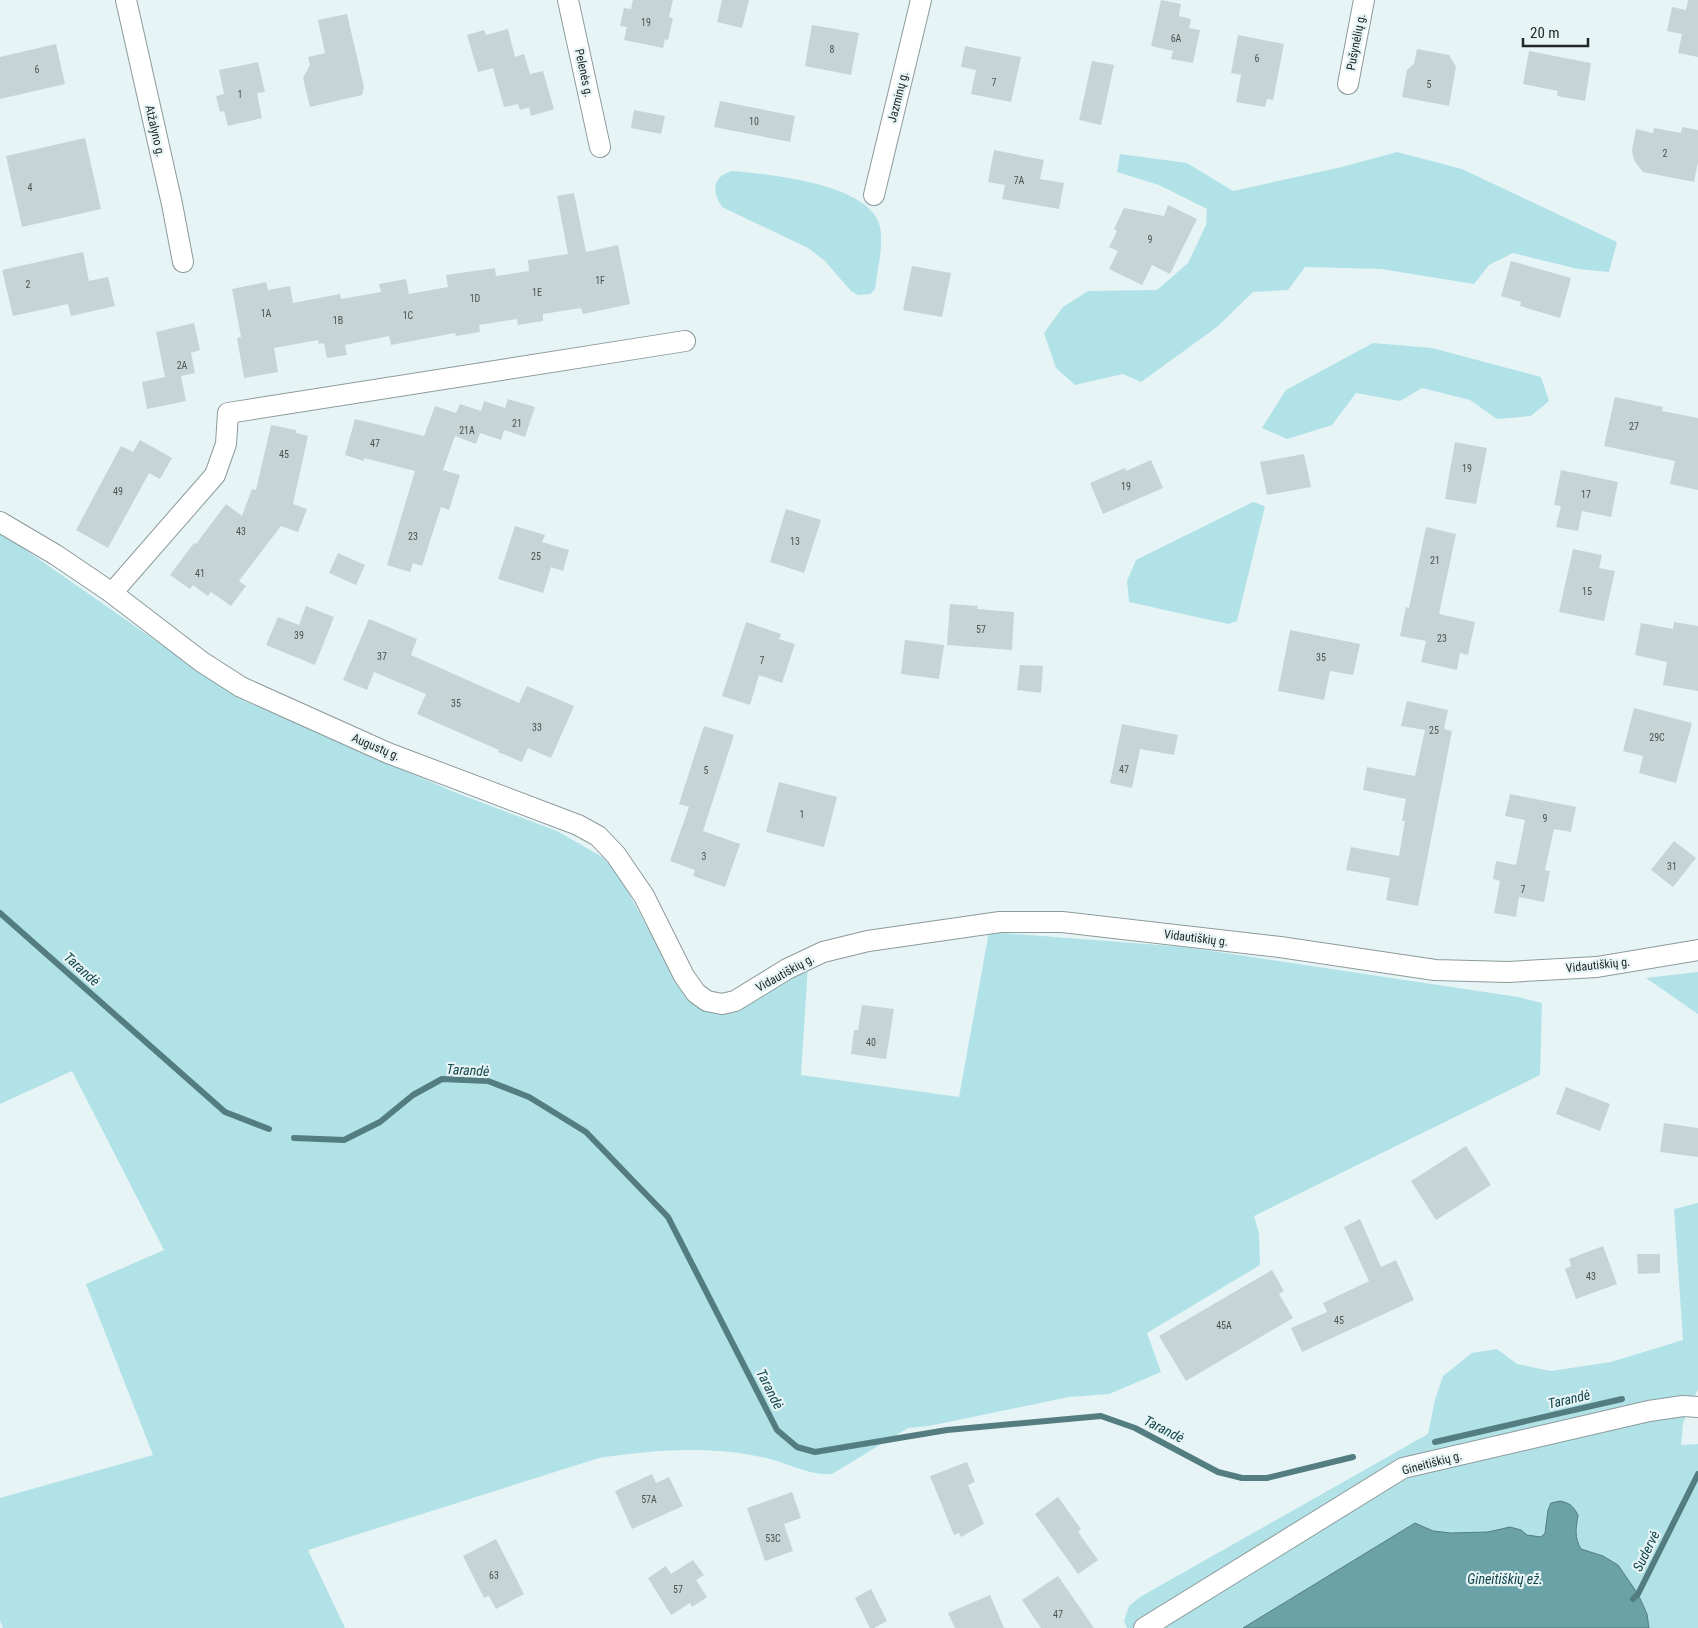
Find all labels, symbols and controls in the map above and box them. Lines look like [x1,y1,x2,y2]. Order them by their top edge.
street label: Pušynėlių g. [1344,12,1368,72]
scale bar [1523,15,1588,47]
house number: 19 [641,17,651,28]
text: 20 m [1530,24,1560,42]
house number: 6A [1171,33,1182,44]
house number: 8 [830,44,835,55]
street label: Pelenės g. [572,47,596,99]
house number: 6 [1255,53,1260,64]
house number: 6 [35,64,40,75]
street label: Jazminų g. [885,70,911,124]
house number: 7 [992,77,997,88]
house number: 5 [1427,79,1432,90]
house number: 1 [238,89,242,100]
street label: Atžalyno g. [142,104,168,158]
house number: 10 [749,116,759,127]
house number: 2 [1663,148,1668,159]
house number: 7A [1014,175,1025,186]
house number: 4 [28,182,33,193]
house number: 9 [1148,234,1153,245]
house number: 1F [595,275,605,286]
house number: 2 [26,279,31,290]
house number: 1E [532,287,542,298]
house number: 1D [470,293,481,304]
house number: 1A [261,308,272,319]
house number: 1C [403,310,414,321]
house number: 1B [333,315,343,326]
house number: 2A [177,360,188,371]
house number: 21 [512,418,522,429]
house number: 27 [1629,421,1639,432]
house number: 21A [459,425,475,436]
house number: 47 [370,438,380,449]
house number: 45 [279,449,289,460]
house number: 19 [1462,463,1472,474]
house number: 19 [1121,481,1131,492]
house number: 49 [113,486,123,497]
house number: 17 [1581,489,1591,500]
house number: 43 [236,526,246,537]
house number: 23 [408,531,418,542]
house number: 13 [790,536,800,547]
house number: 25 [531,551,541,562]
house number: 21 [1430,555,1440,566]
house number: 41 [195,568,205,579]
house number: 15 [1582,586,1592,597]
house number: 57 [976,624,986,635]
house number: 39 [294,630,304,641]
house number: 23 [1437,633,1447,644]
house number: 37 [377,651,387,662]
house number: 35 [1316,652,1326,663]
house number: 7 [760,655,765,666]
house number: 35 [451,698,461,709]
house number: 33 [532,722,542,733]
house number: 25 [1429,725,1439,736]
street label: Augustų g. [350,731,402,763]
house number: 29C [1649,732,1665,743]
house number: 47 [1119,764,1129,775]
house number: 5 [704,765,709,776]
house number: 1 [800,809,804,820]
house number: 9 [1543,813,1548,824]
house number: 3 [702,851,707,862]
house number: 31 [1667,861,1677,872]
house number: 7 [1521,884,1526,895]
street label: Vidautiškių g. [1163,927,1229,949]
water label: Tarandė [61,949,103,989]
street label: Vidautiškių g. [753,951,817,995]
street label: Vidautiškių g. [1565,955,1631,975]
house number: 40 [866,1037,876,1048]
water label: Tarandė [446,1061,490,1079]
house number: 43 [1586,1271,1596,1282]
house number: 45 [1334,1315,1344,1326]
house number: 45A [1216,1320,1232,1331]
water label: Tarandė [753,1366,787,1412]
water label: Tarandė [1546,1386,1592,1412]
water label: Tarandė [1141,1412,1187,1446]
street label: Gineitiškių g. [1400,1448,1464,1478]
house number: 57A [641,1494,657,1505]
water label: Sudervė [1629,1528,1663,1574]
house number: 53C [765,1533,781,1544]
house number: 63 [489,1570,499,1581]
water label: Gineitiškių ež. [1467,1571,1543,1587]
house number: 57 [673,1584,683,1595]
house number: 47 [1053,1609,1063,1620]

